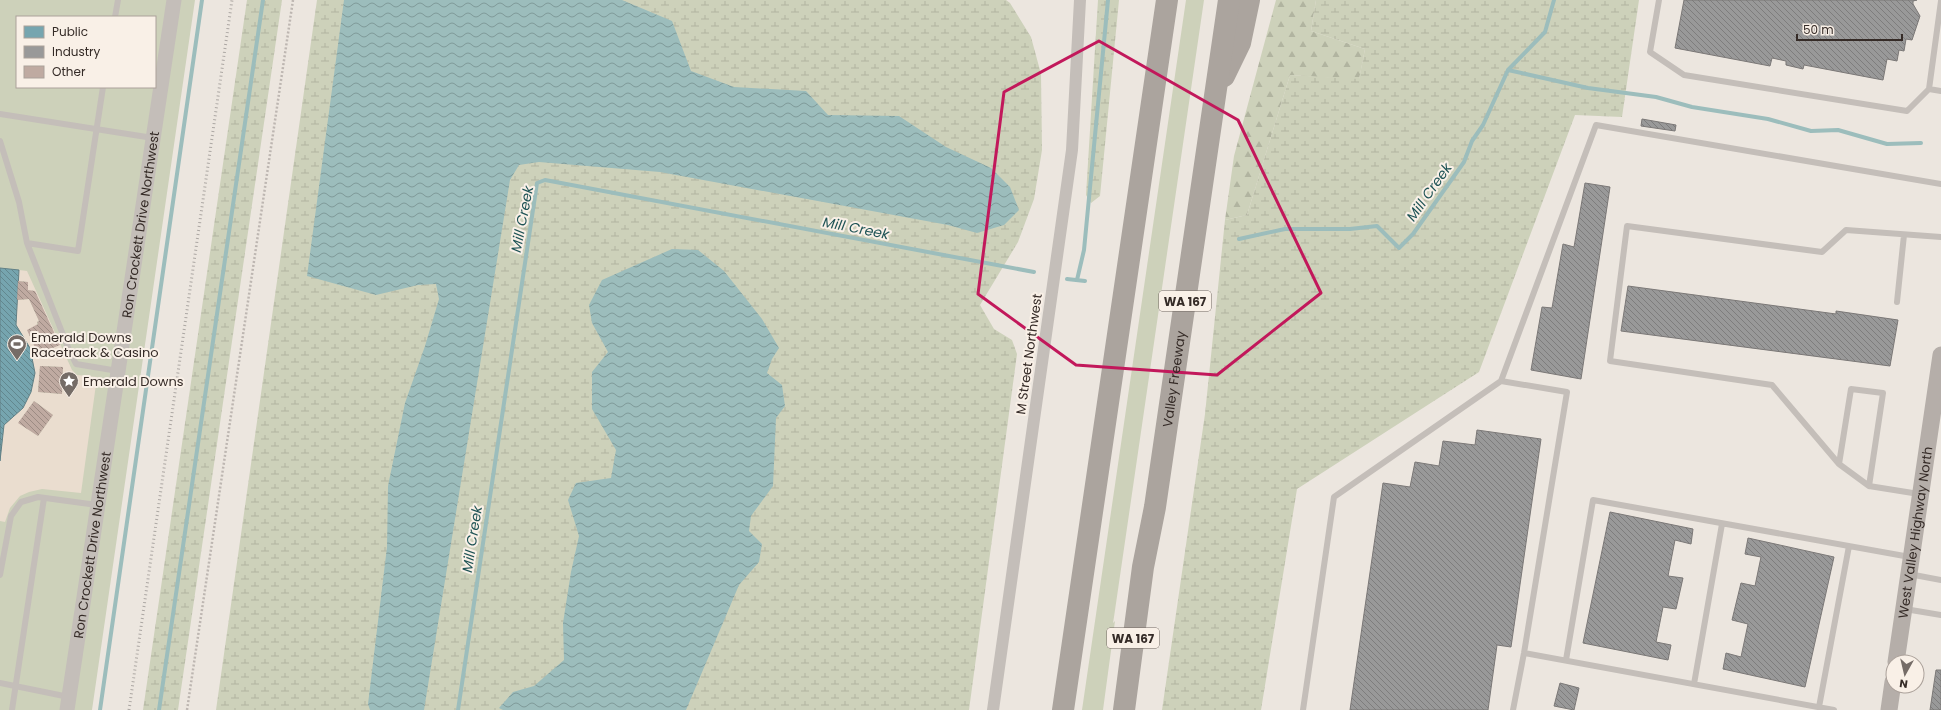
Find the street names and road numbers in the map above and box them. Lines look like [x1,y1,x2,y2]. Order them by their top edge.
street label: Ron Crockett Drive Northwest [117,130,164,319]
road number: WA 167 [1159,291,1211,311]
street label: M Street Northwest [1011,292,1047,416]
street label: Valley Freeway [1157,329,1190,428]
street label: West Valley Highway North [1893,445,1937,620]
street label: Ron Crockett Drive Northwest [68,450,115,640]
road number: WA 167 [1107,628,1159,648]

